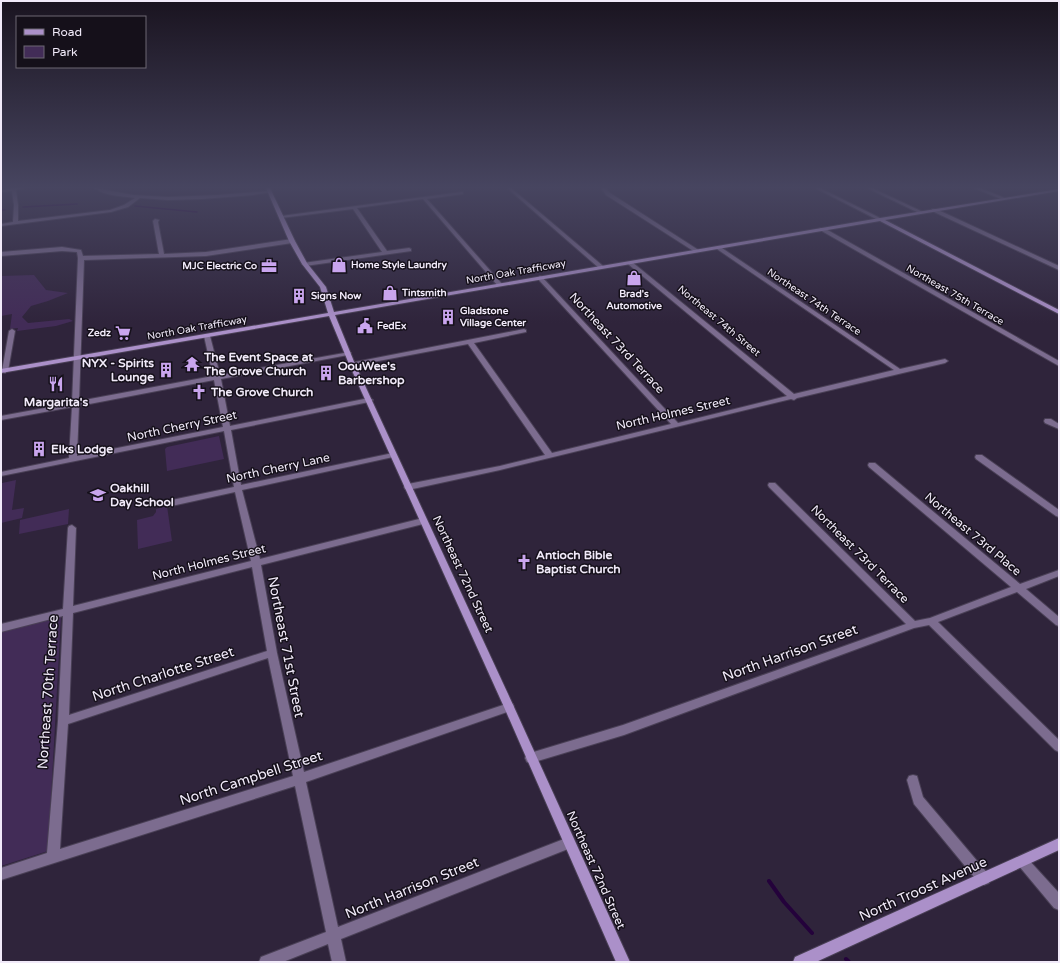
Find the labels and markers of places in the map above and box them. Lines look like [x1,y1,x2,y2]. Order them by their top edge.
shop icon: Home Style Laundry [330,256,348,274]
office icon: MJC Electric Co [260,257,278,275]
place label: Home Style Laundry [351,259,447,271]
place label: MJC Electric Co [182,260,257,272]
shop icon: Brad's Automotive [625,269,643,287]
shop icon: Tintsmith [381,284,399,302]
building icon: Signs Now [290,287,308,305]
place label: Tintsmith [401,287,447,299]
place label: Brad's Automotive [606,288,662,312]
place label: Signs Now [311,290,361,302]
place label: Gladstone Village Center [460,305,526,329]
building icon: Gladstone Village Center [439,308,457,326]
public building icon: FedEx [356,317,374,335]
place label: FedEx [377,320,407,332]
supermarket icon: Zedz [114,324,132,342]
place label: Zedz [88,327,111,339]
place label: The Event Space at The Grove Church [203,350,313,378]
temple icon: The Event Space at The Grove Church [183,355,201,373]
place label: NYX - Spirits Lounge [82,356,154,385]
place label: OouWee's Barbershop [338,359,405,388]
building icon: NYX - Spirits Lounge [157,361,175,379]
building icon: OouWee's Barbershop [317,364,335,382]
restaurant icon: Margarita's [47,375,65,393]
church icon: The Grove Church [190,383,208,401]
place label: The Grove Church [210,385,313,399]
place label: Margarita's [24,395,88,410]
building icon: Elks Lodge [30,440,48,458]
place label: Elks Lodge [51,442,113,457]
place label: Oakhill Day School [110,481,174,510]
school or university icon: Oakhill Day School [89,486,107,504]
place label: Antioch Bible Baptist Church [536,548,621,577]
church icon: Antioch Bible Baptist Church [515,553,533,571]

